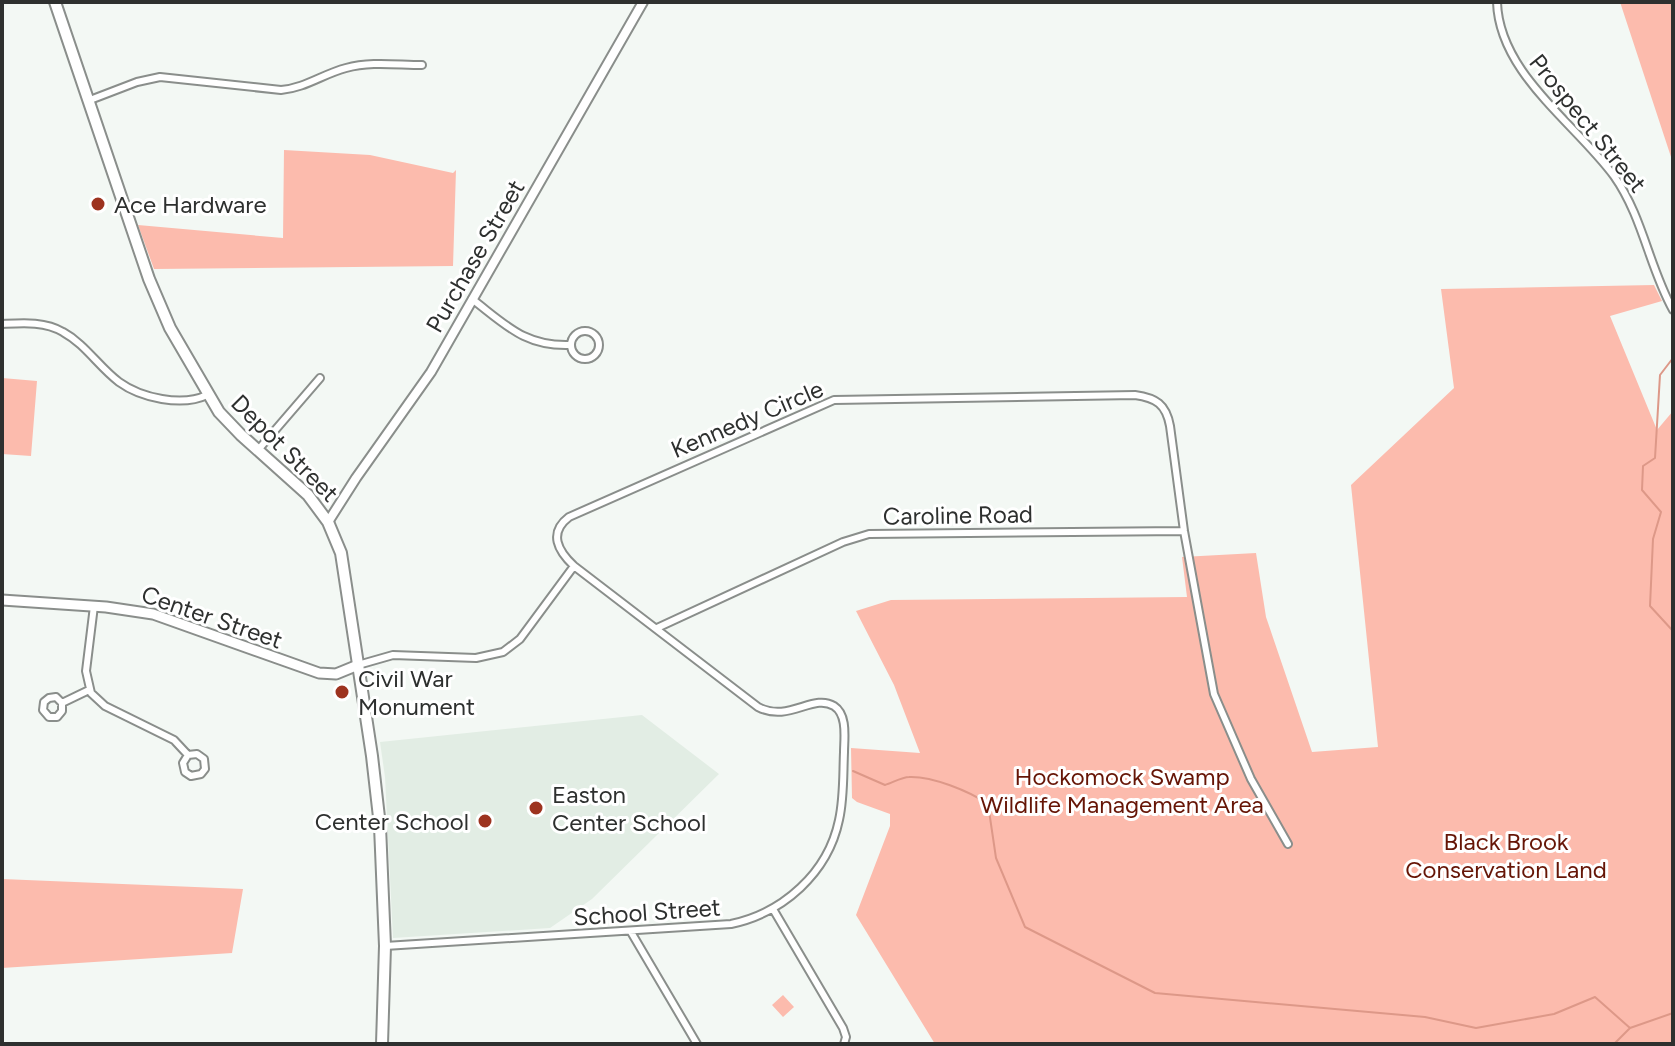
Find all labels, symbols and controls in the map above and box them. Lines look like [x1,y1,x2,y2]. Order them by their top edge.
street label: Prospect Street [1523,48,1653,198]
street label: Purchase Street [420,175,530,337]
place label: Ace Hardware [114,190,267,219]
marker: Ace Hardware [89,195,107,213]
street label: Kennedy Circle [667,374,827,464]
street label: Depot Street [225,388,345,508]
street label: Caroline Road [883,499,1033,531]
street label: Center Street [138,579,286,655]
place label: Civil War Monument [358,664,475,721]
marker: Civil War Monument [333,683,351,701]
park label: Hockomock Swamp Wildlife Management Area [980,762,1264,819]
place label: Easton Center School [552,780,706,837]
marker: Easton Center School [527,799,545,817]
place label: Center School [315,807,469,836]
marker: Center School [476,812,494,830]
park label: Black Brook Conservation Land [1405,827,1607,884]
street label: School Street [572,892,722,932]

